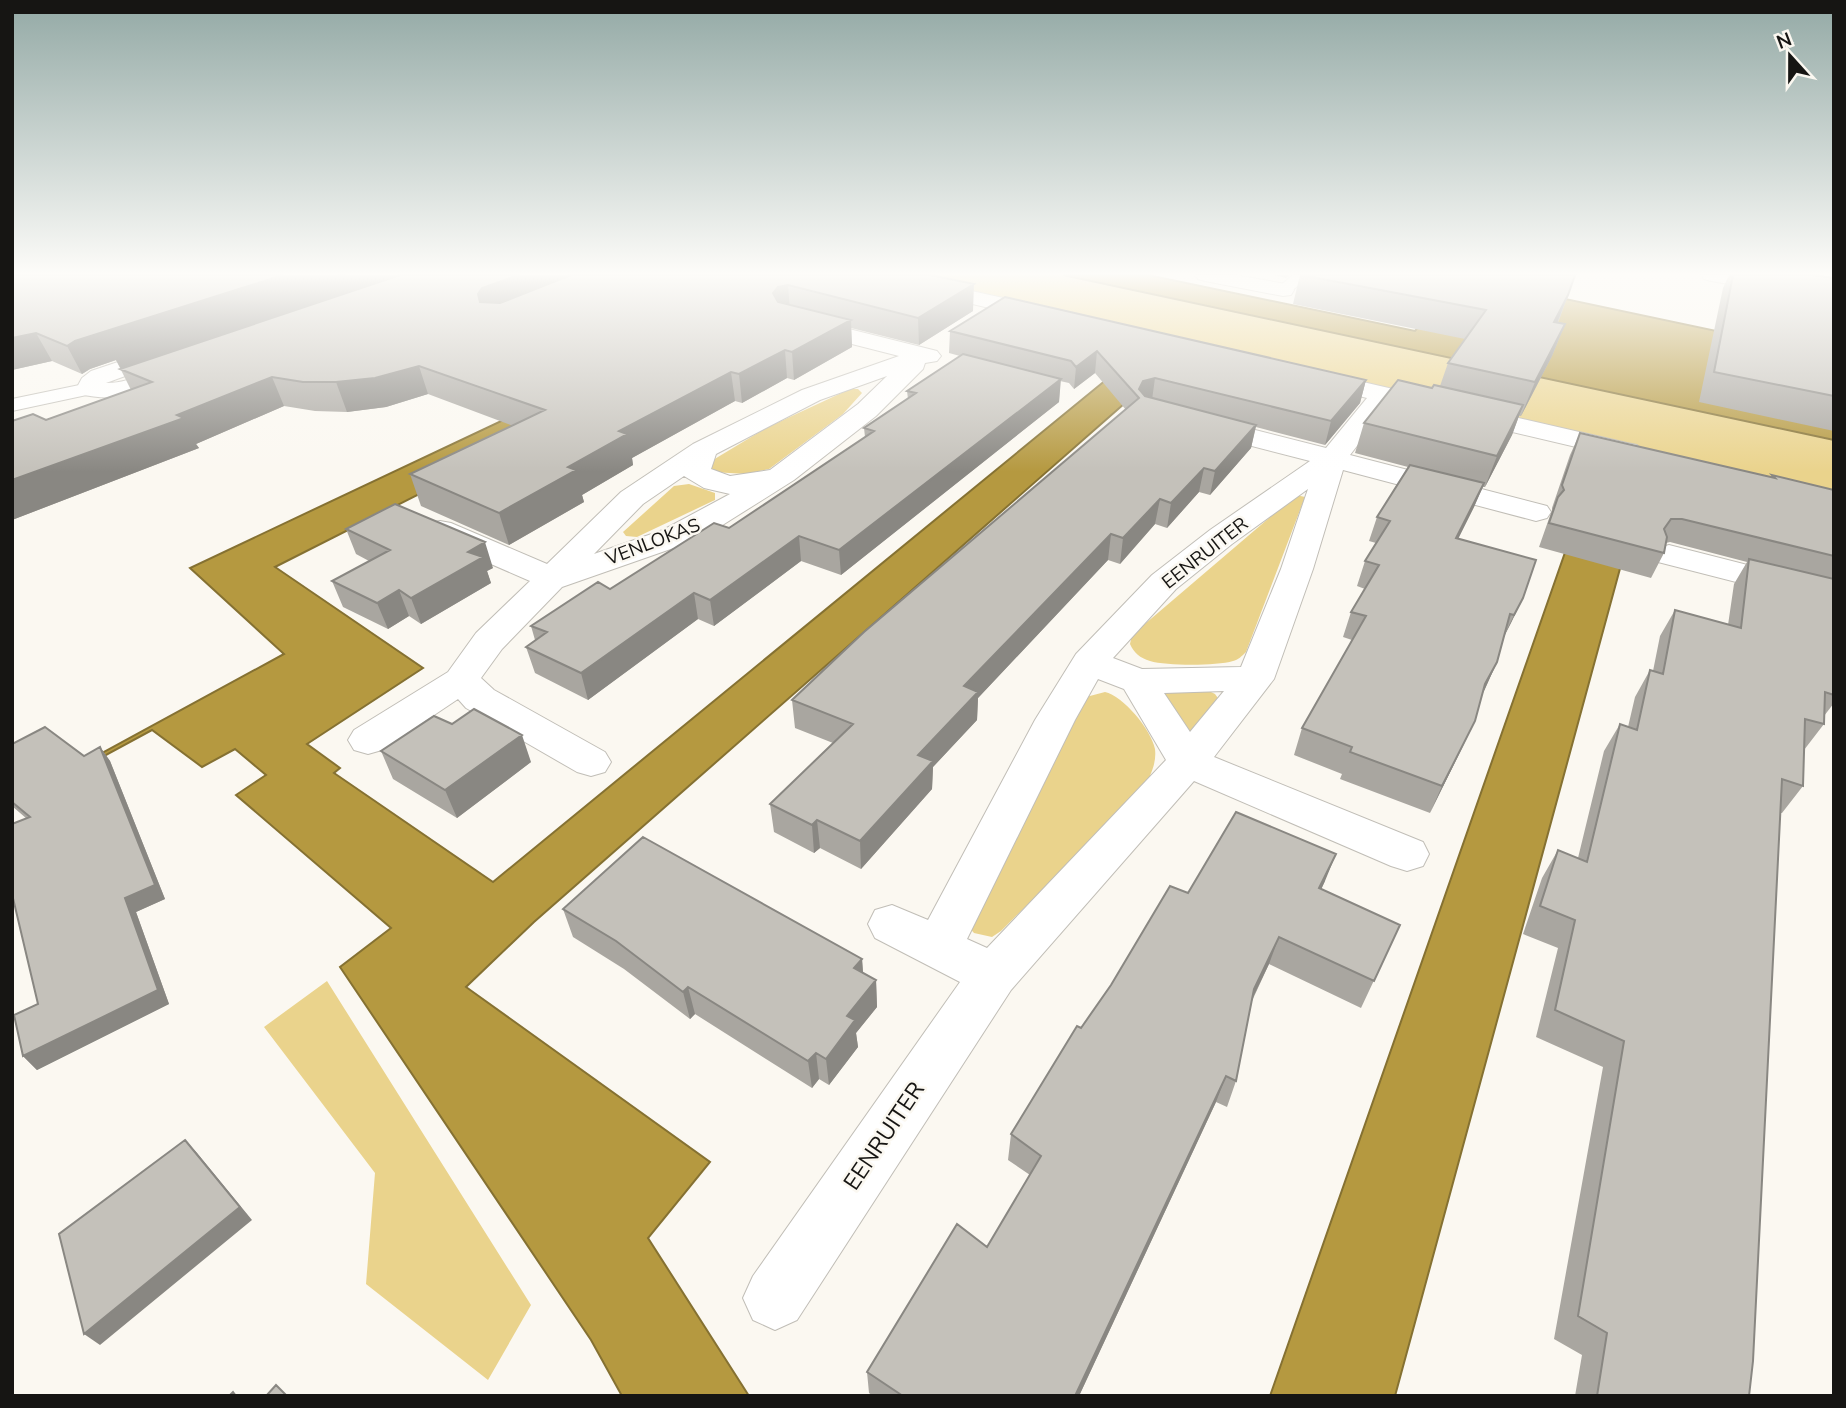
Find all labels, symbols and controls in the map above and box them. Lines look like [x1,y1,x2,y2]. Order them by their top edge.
north arrow [1755,21,1825,91]
text: N [1773,26,1796,56]
street label: EENRUITER [1156,511,1254,595]
street label: VENLOKAS [601,512,704,572]
street label: EENRUITER [836,1076,932,1196]

